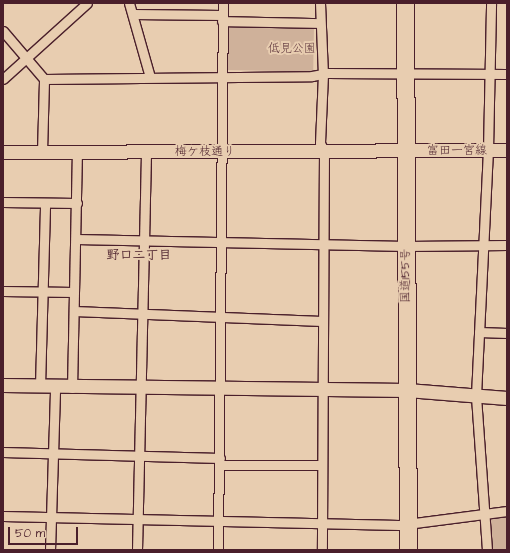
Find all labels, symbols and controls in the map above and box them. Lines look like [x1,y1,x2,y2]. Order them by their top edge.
park label: 低見公園 [268,42,316,56]
street label: 富田一宮線 [427,144,487,158]
street label: 梅ケ枝通り [175,145,235,159]
district label: 野口二丁目 [107,247,171,263]
street label: 国道155号 [399,249,413,303]
scale bar [10,519,80,545]
text: 50 m [15,525,45,542]

